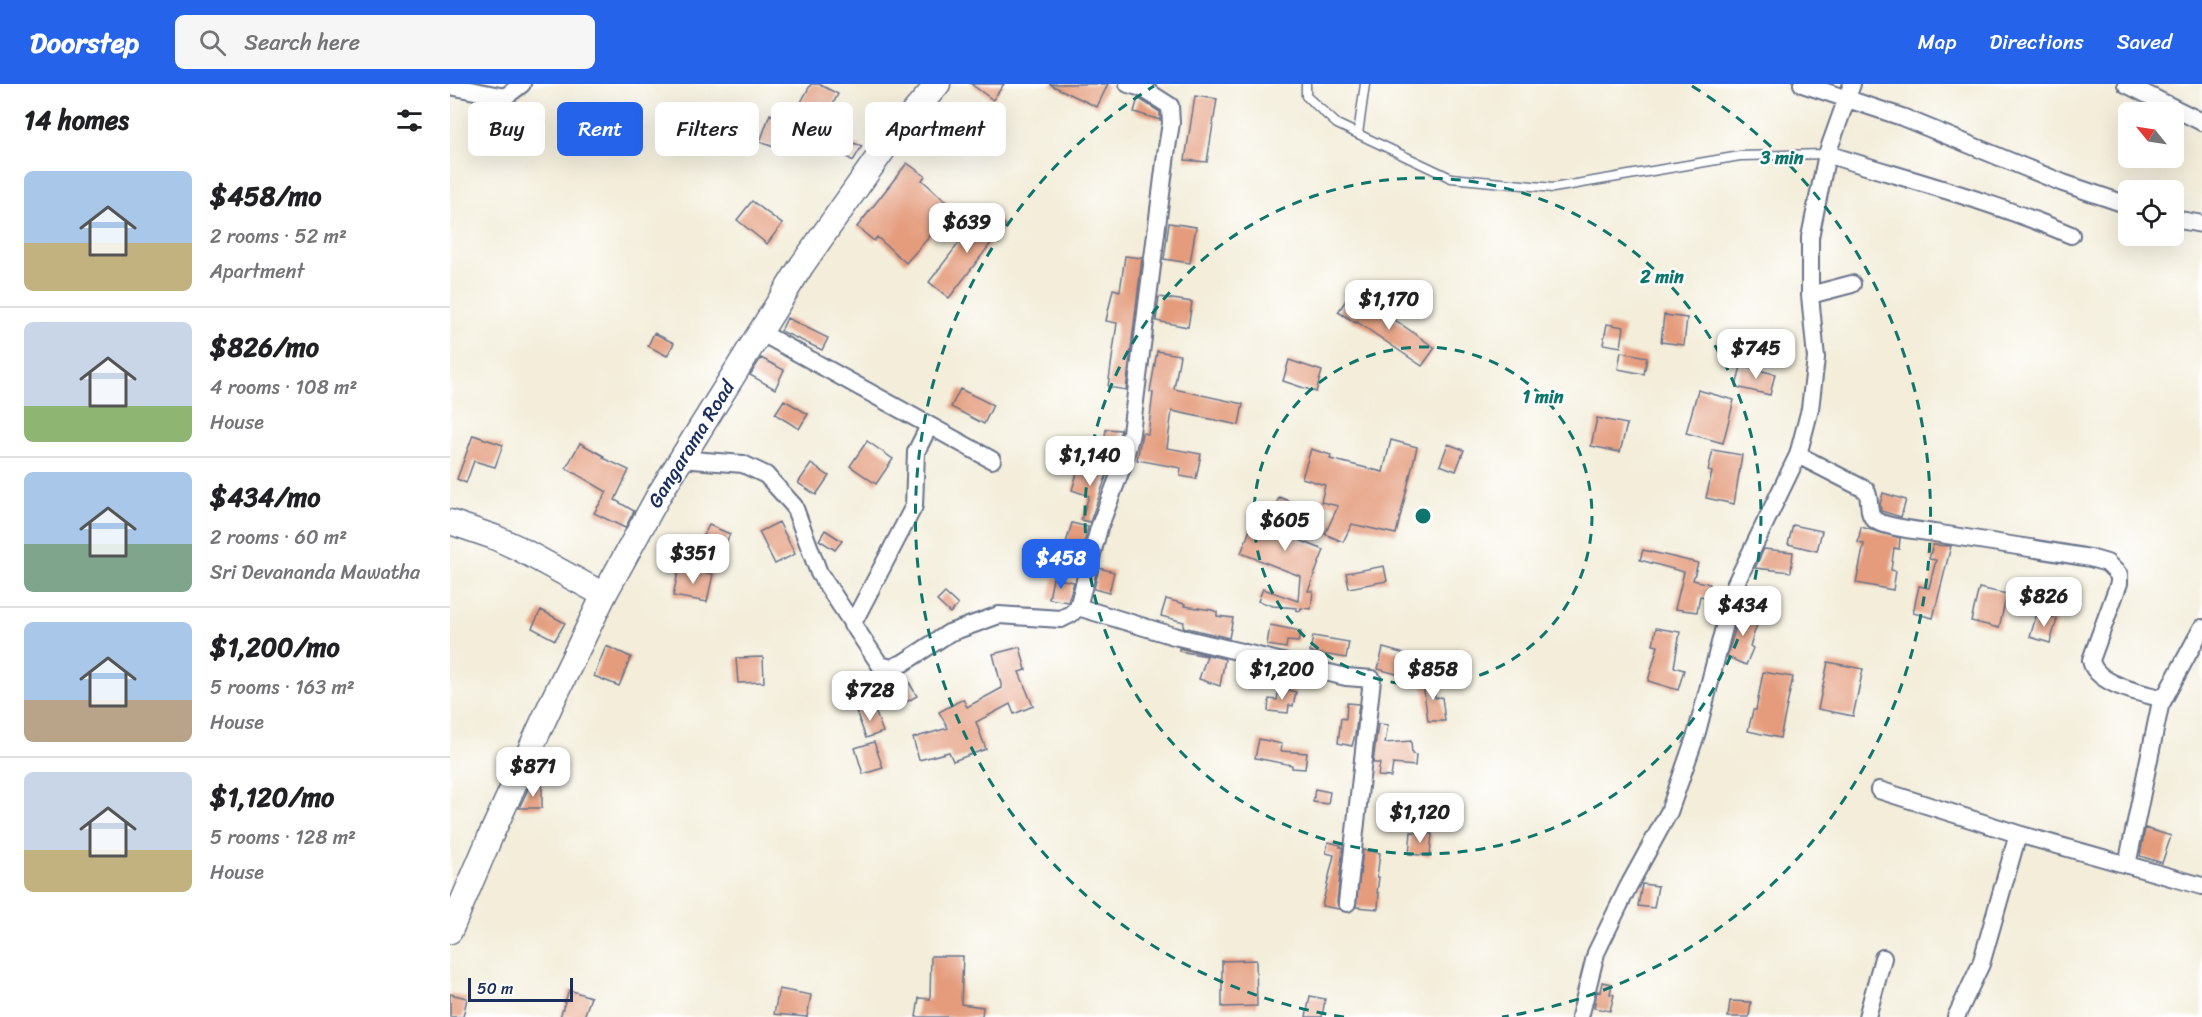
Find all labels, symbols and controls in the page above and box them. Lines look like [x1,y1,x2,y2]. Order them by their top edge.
search box [175,15,595,69]
text: Doorstep [30,18,139,67]
text: Search here [244,23,360,62]
text: Map [1918,23,1956,61]
text: Directions [1989,23,2084,61]
text: Saved [2117,23,2172,61]
icon: search [196,26,229,59]
text: 14 homes [24,97,129,143]
chip: Buy [468,102,545,156]
chip: Rent [557,102,643,156]
chip: Filters [655,102,759,156]
chip: New [771,102,853,156]
chip: Apartment [865,102,1006,156]
north arrow [2118,102,2184,168]
map controls [2118,102,2184,246]
icon: filters [393,104,426,137]
text: 3 min [1759,142,1804,174]
text: $458/mo [210,173,321,219]
button: locate [2118,180,2184,246]
icon: home [72,195,144,267]
pin: $639 [931,203,1003,254]
text: $639 [943,205,991,240]
text: 2 rooms · 52 m² [210,219,347,254]
text: Apartment [210,254,304,289]
text: 2 min [1639,261,1684,293]
pin: $1,170 [1340,280,1438,331]
text: $1,170 [1359,282,1419,317]
text: $826/mo [210,324,319,370]
pin: $745 [1720,329,1792,380]
text: $745 [1731,331,1781,366]
icon: home [72,346,144,418]
text: 4 rooms · 108 m² [210,370,357,405]
street label: Gangarama Road [638,372,745,514]
text: 1 min [1523,381,1564,413]
text: House [210,405,264,440]
pin: $1,140 [1041,436,1139,487]
text: $1,140 [1059,438,1121,473]
text: $434/mo [210,474,320,520]
icon: home [72,496,144,568]
pin: $605 [1249,501,1321,552]
text: $605 [1260,503,1310,538]
centre of rings [1413,506,1433,526]
text: 2 rooms · 60 m² [210,520,347,555]
pin: $351 [657,534,729,585]
text: $351 [670,536,716,571]
pin: $458 [1025,539,1097,590]
text: $458 [1036,541,1086,576]
text: Sri Devananda Mawatha [210,555,420,590]
pin: $826 [2008,577,2080,628]
text: $826 [2020,579,2068,614]
pin: $434 [1707,586,1779,637]
text: $434 [1718,588,1768,623]
text: $1,200/mo [210,624,340,670]
icon: home [72,646,144,718]
pin: $1,200 [1233,650,1331,701]
pin: $858 [1397,650,1469,701]
text: $1,200 [1250,652,1314,687]
text: $858 [1408,652,1458,687]
text: 5 rooms · 163 m² [210,670,355,705]
pin: $728 [834,671,906,722]
text: $728 [846,673,894,708]
text: House [210,705,264,740]
pin: $871 [497,747,569,798]
text: $871 [510,749,556,784]
text: $1,120/mo [210,774,334,820]
pin: $1,120 [1371,793,1469,844]
text: $1,120 [1390,795,1450,830]
icon: home [72,796,144,868]
text: 5 rooms · 128 m² [210,820,356,855]
text: House [210,855,264,890]
text: 50 m [477,974,513,1003]
scale bar [468,975,573,1002]

